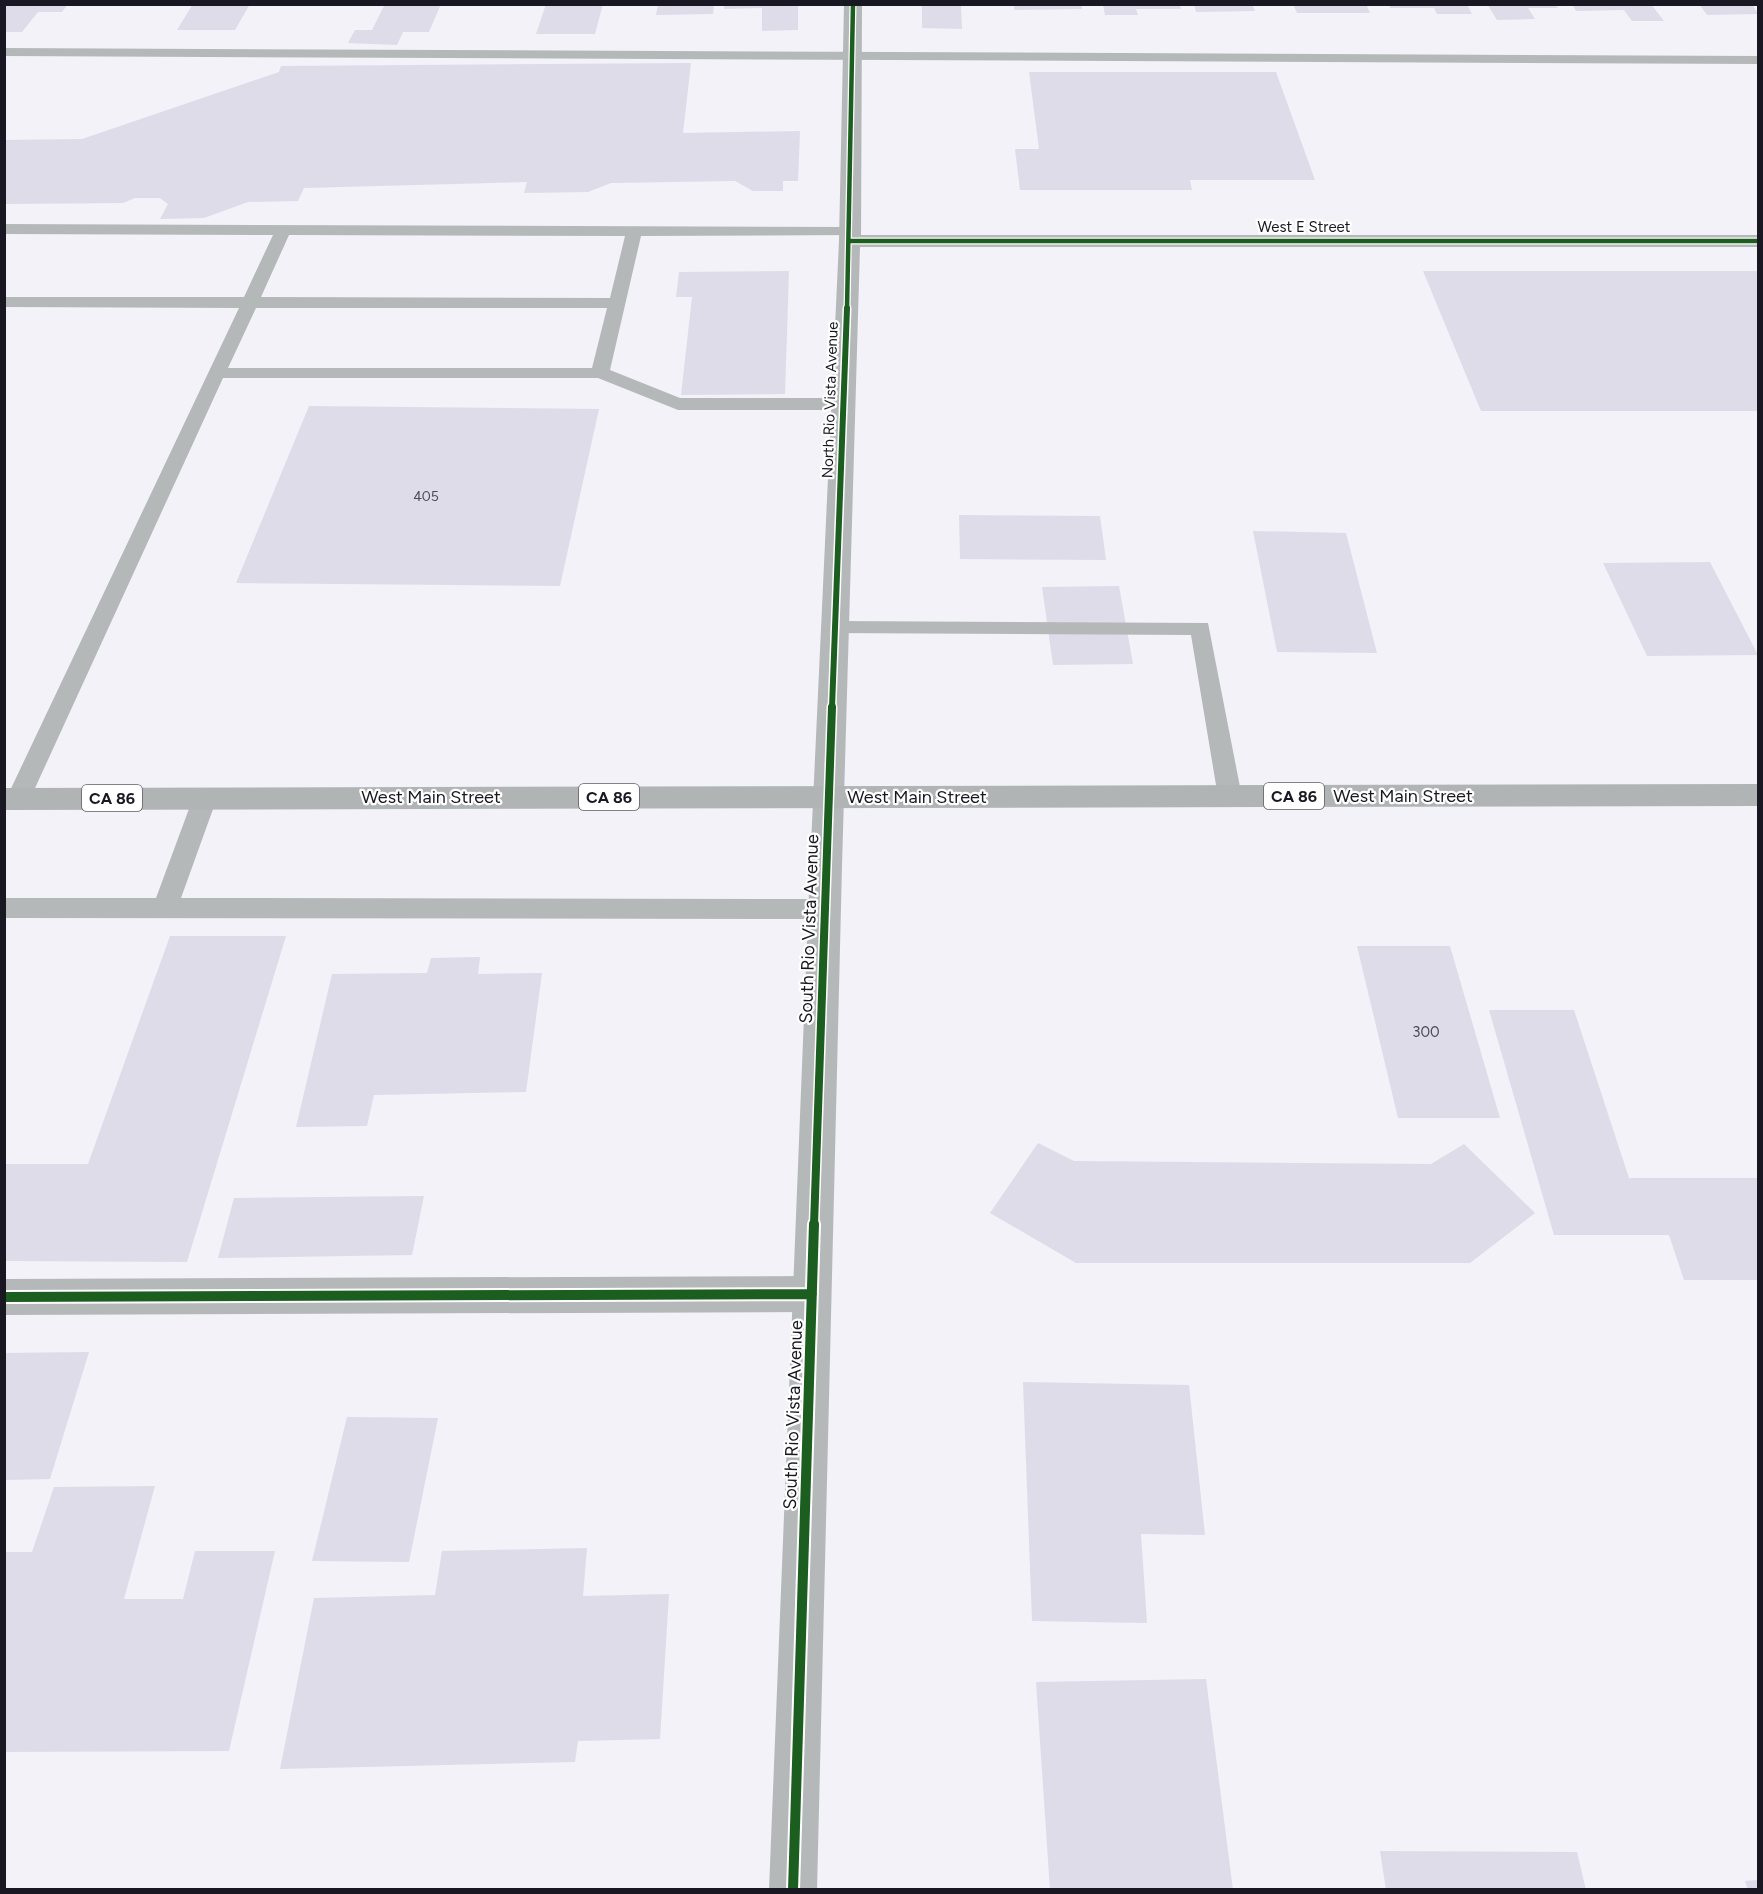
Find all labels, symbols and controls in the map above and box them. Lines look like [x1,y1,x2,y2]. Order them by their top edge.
street label: West E Street [1258,218,1351,236]
street label: North Rio Vista Avenue [818,321,842,479]
house number: 405 [413,488,439,505]
road number: CA 86 [1264,783,1324,809]
road number: CA 86 [579,784,639,810]
road number: CA 86 [82,785,142,811]
street label: West Main Street [1333,785,1473,807]
street label: West Main Street [361,786,501,808]
street label: West Main Street [847,786,987,808]
street label: South Rio Vista Avenue [795,834,823,1024]
house number: 300 [1412,1023,1440,1041]
street label: South Rio Vista Avenue [779,1320,807,1510]

